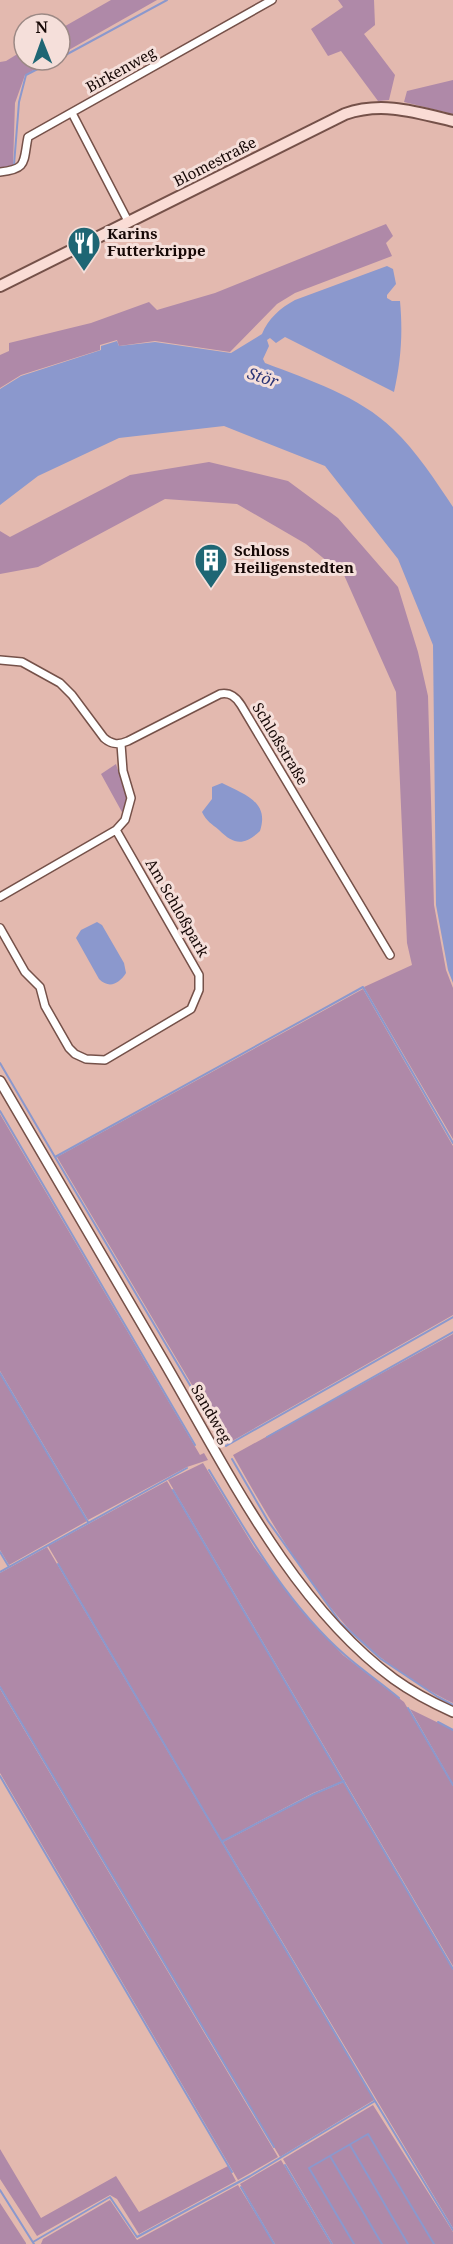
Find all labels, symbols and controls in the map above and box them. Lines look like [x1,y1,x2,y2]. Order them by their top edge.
north arrow [12,12,72,72]
text: N [35,16,49,38]
street label: Birkenweg [82,42,159,97]
street label: Blomestraße [170,132,259,191]
place label: Karins Futterkrippe [107,223,206,260]
restaurant icon: Karins Futterkrippe [66,225,102,272]
water label: Stör [245,362,282,392]
place label: Schloss Heiligenstedten [234,540,354,577]
building icon: Schloss Heiligenstedten [193,542,229,589]
street label: Schloßstraße [248,698,313,789]
street label: Am Schloßpark [142,855,214,960]
street label: Sandweg [187,1381,237,1446]

